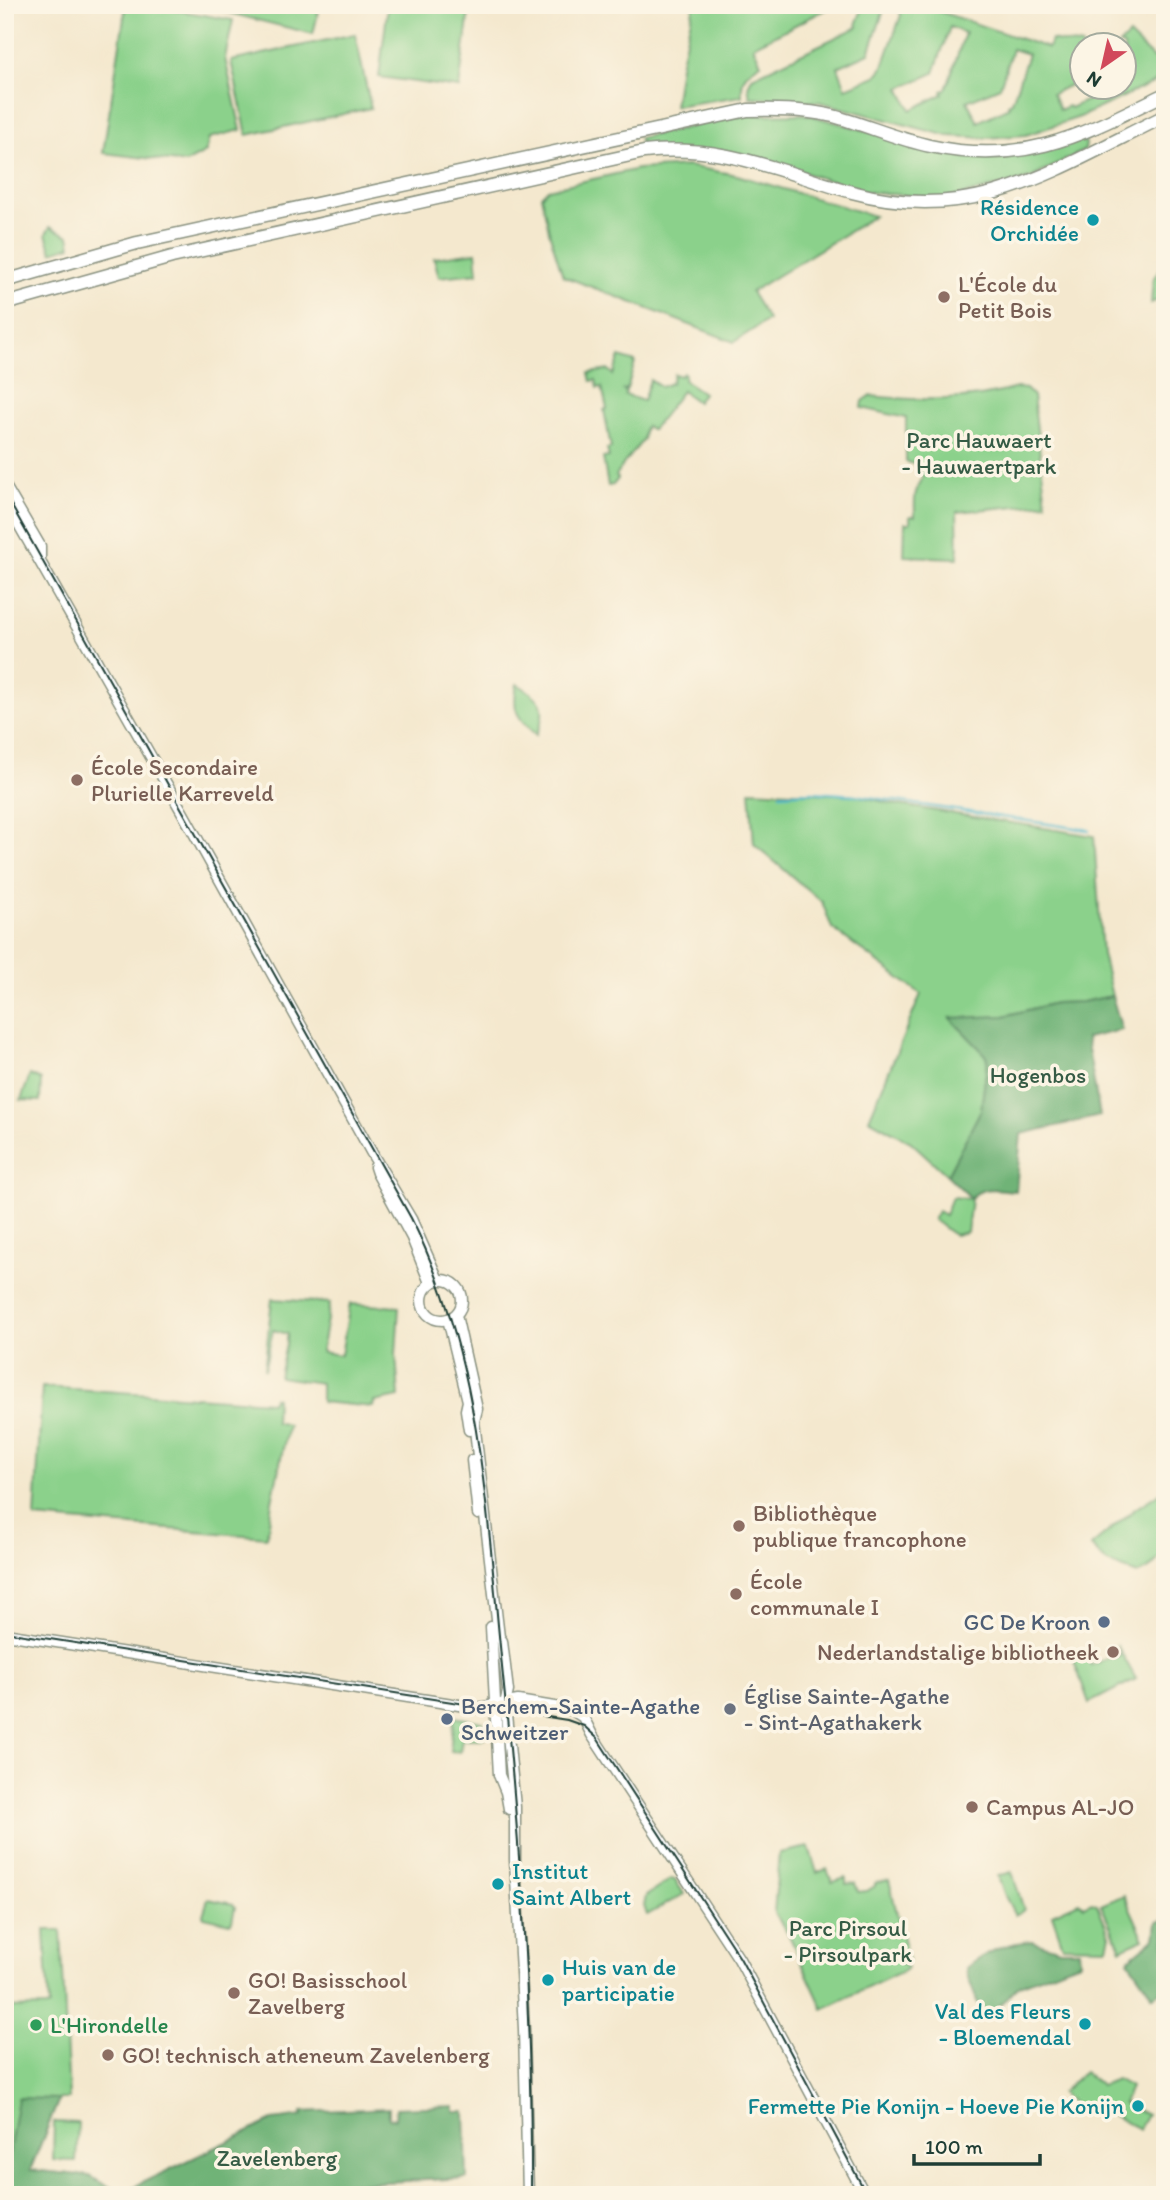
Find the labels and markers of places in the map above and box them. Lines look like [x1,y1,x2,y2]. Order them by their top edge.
place label: Résidence Orchidée [980,193,1079,247]
marker: Résidence Orchidée [1085,212,1101,228]
place label: L'École du Petit Bois [958,270,1057,324]
marker: L'École du Petit Bois [936,289,952,305]
place label: École Secondaire Plurielle Karreveld [91,753,274,807]
marker: École Secondaire Plurielle Karreveld [69,772,85,788]
place label: Bibliothèque publique francophone [753,1499,967,1553]
marker: Bibliothèque publique francophone [731,1518,747,1534]
place label: École communale I [750,1567,879,1621]
marker: École communale I [728,1586,744,1602]
place label: GC De Kroon [964,1608,1090,1636]
marker: GC De Kroon [1096,1614,1112,1630]
place label: Nederlandstalige bibliotheek [817,1638,1099,1666]
marker: Nederlandstalige bibliotheek [1105,1644,1121,1660]
place label: Église Sainte-Agathe - Sint-Agathakerk [744,1682,950,1736]
place label: Berchem-Sainte-Agathe Schweitzer [461,1692,700,1746]
marker: Église Sainte-Agathe - Sint-Agathakerk [722,1701,738,1717]
marker: Berchem-Sainte-Agathe Schweitzer [439,1711,455,1727]
place label: Campus AL-JO [986,1793,1134,1821]
marker: Campus AL-JO [964,1799,980,1815]
place label: Institut Saint Albert [512,1857,631,1911]
marker: Institut Saint Albert [490,1876,506,1892]
place label: Huis van de participatie [562,1953,676,2007]
place label: GO! Basisschool Zavelberg [248,1966,408,2020]
marker: Huis van de participatie [540,1972,556,1988]
marker: GO! Basisschool Zavelberg [226,1985,242,2001]
place label: Val des Fleurs - Bloemendal [935,1997,1071,2051]
place label: L'Hirondelle [50,2011,168,2039]
marker: Val des Fleurs - Bloemendal [1077,2016,1093,2032]
marker: L'Hirondelle [28,2017,44,2033]
place label: GO! technisch atheneum Zavelenberg [122,2041,490,2069]
marker: GO! technisch atheneum Zavelenberg [100,2047,116,2063]
place label: Fermette Pie Konijn - Hoeve Pie Konijn [748,2092,1124,2120]
marker: Fermette Pie Konijn - Hoeve Pie Konijn [1130,2098,1146,2114]

